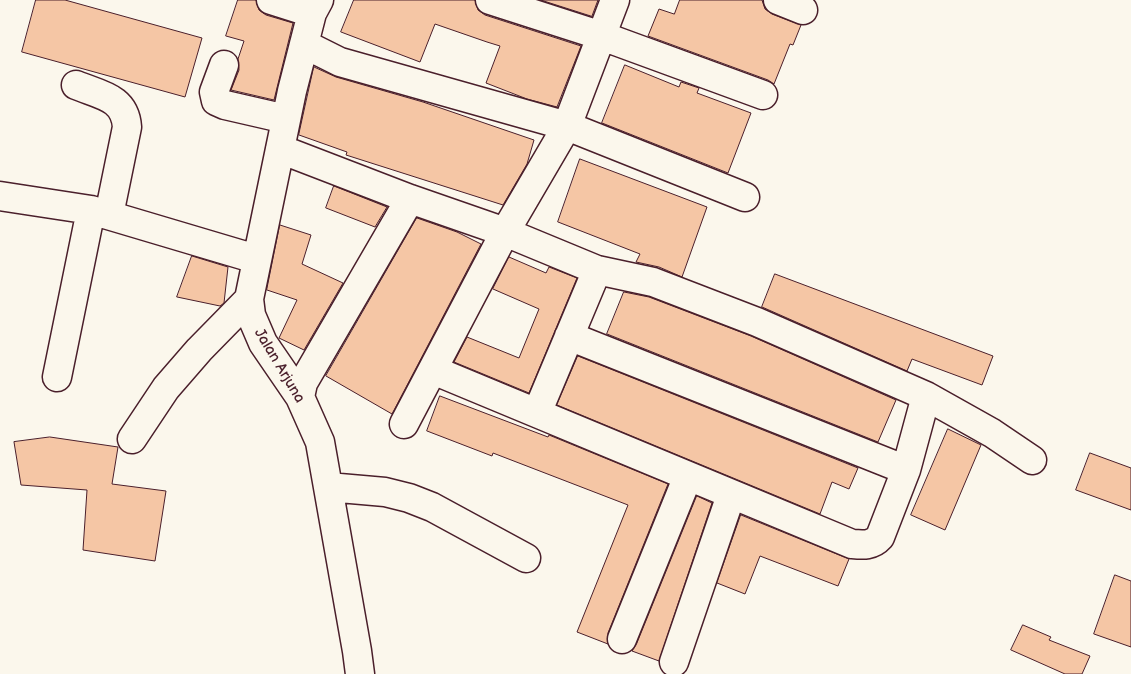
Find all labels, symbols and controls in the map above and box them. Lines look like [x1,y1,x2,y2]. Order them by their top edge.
street label: Jalan Arjuna [250,325,308,407]

